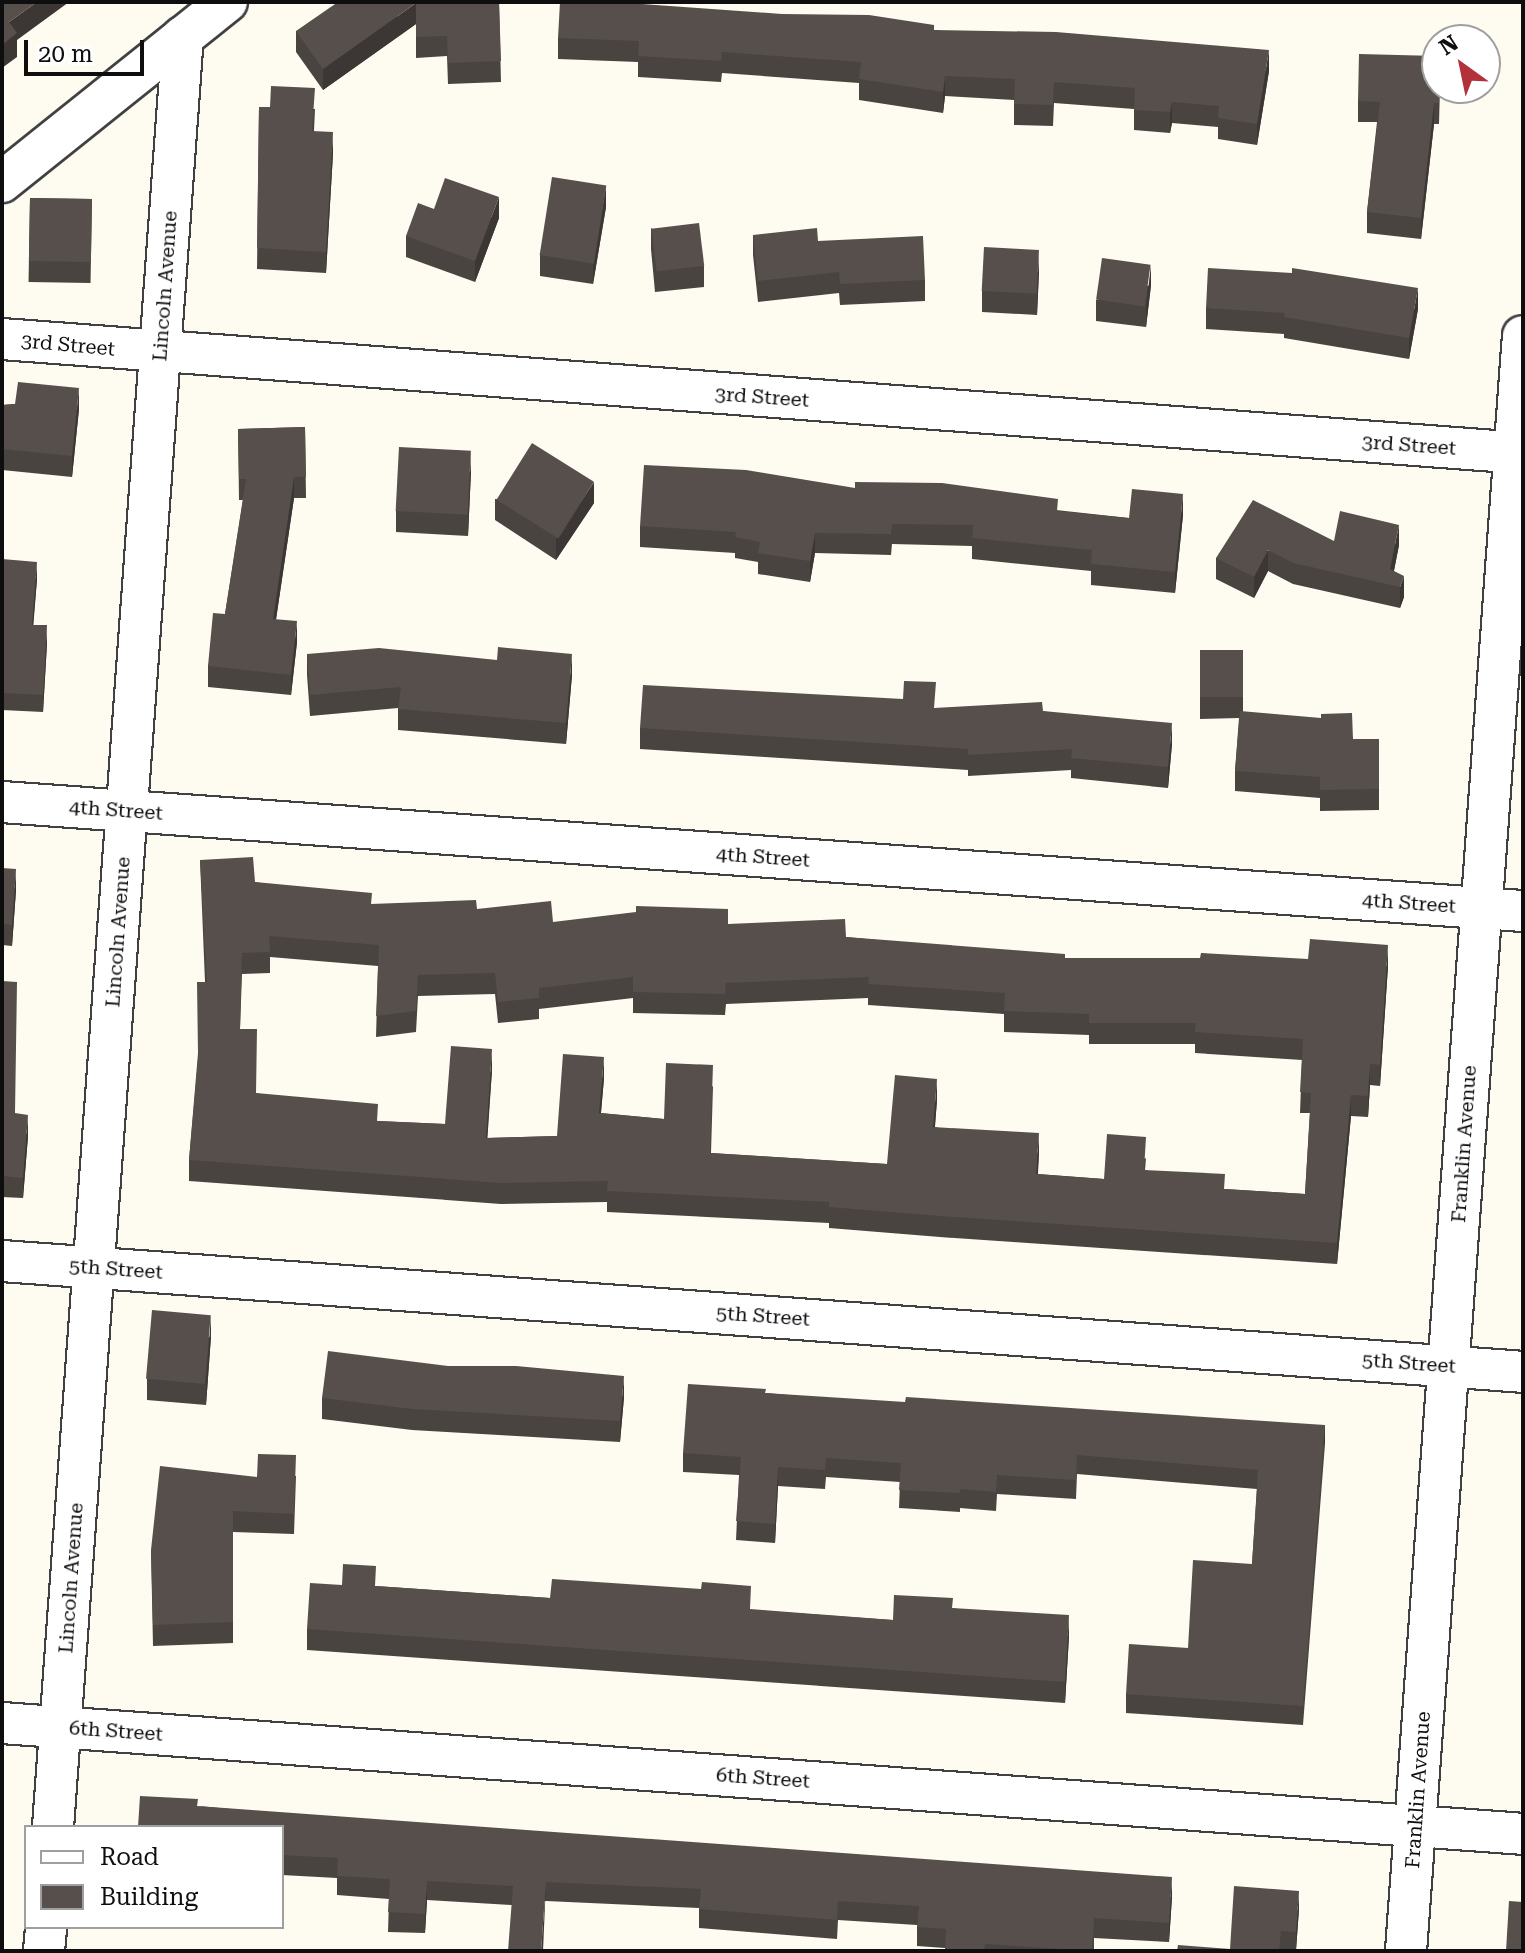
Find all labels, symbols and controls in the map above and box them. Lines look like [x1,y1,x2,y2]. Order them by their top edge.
scale bar [28,24,148,74]
north arrow [1421,24,1501,104]
text: N [1435,30,1463,60]
text: 20 m [38,40,93,68]
street label: Lincoln Avenue [148,210,182,362]
street label: 3rd Street [20,329,116,361]
street label: 3rd Street [714,382,810,412]
street label: 3rd Street [1361,430,1457,460]
street label: 4th Street [68,795,164,825]
street label: 4th Street [715,842,811,872]
street label: Lincoln Avenue [101,856,135,1008]
street label: 4th Street [1361,888,1457,918]
street label: Franklin Avenue [1447,1065,1481,1223]
street label: 5th Street [68,1254,164,1284]
street label: 5th Street [715,1301,811,1331]
street label: 5th Street [1361,1348,1457,1378]
street label: Lincoln Avenue [54,1502,88,1654]
street label: Franklin Avenue [1401,1711,1435,1869]
street label: 6th Street [68,1716,164,1746]
street label: 6th Street [715,1763,811,1793]
legend [24,1825,284,1929]
text: Road [100,1843,159,1871]
text: Building [100,1883,198,1911]

